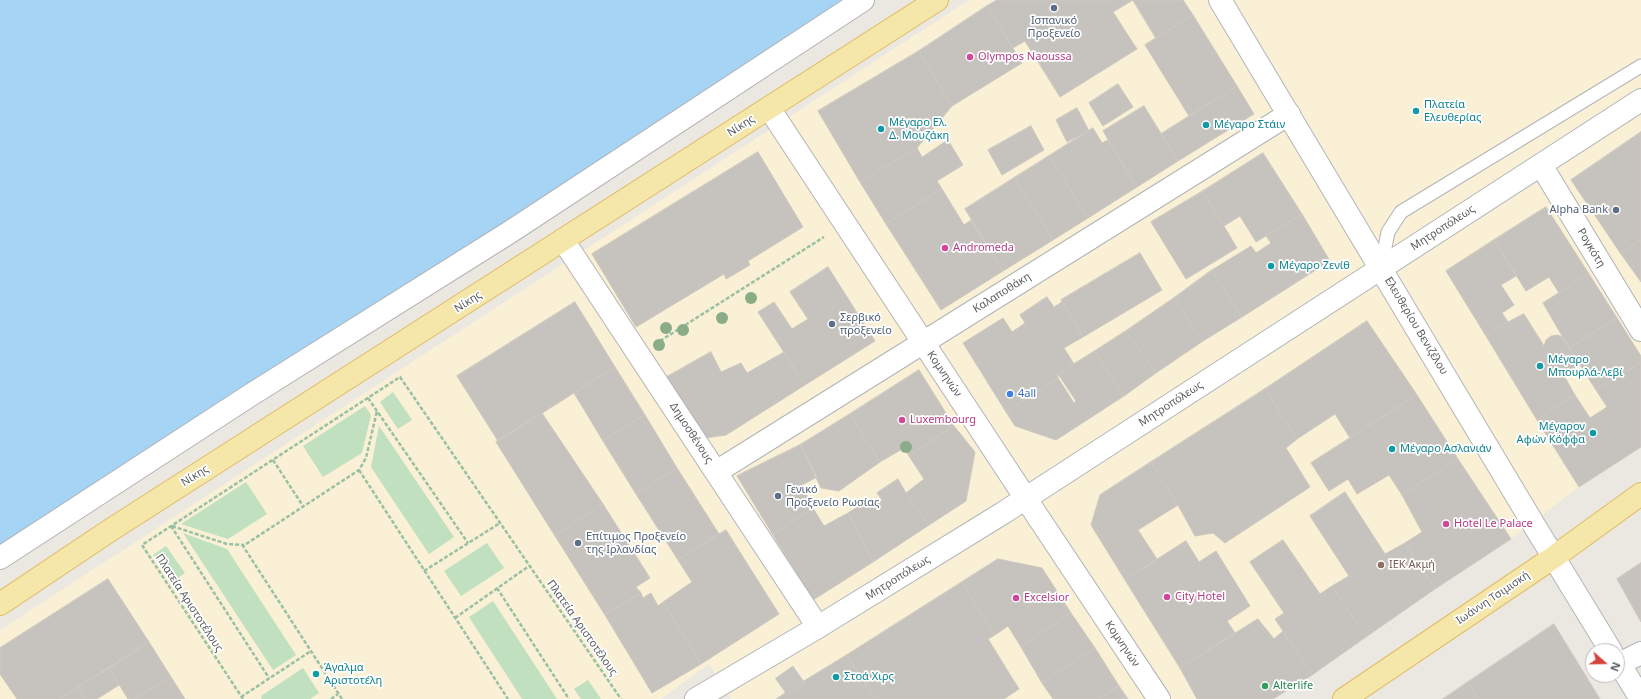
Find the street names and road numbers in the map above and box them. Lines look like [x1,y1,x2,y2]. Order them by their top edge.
street label: Νίκης [725,112,757,140]
street label: Μητροπόλεως [1409,202,1477,254]
street label: Ρογκότη [1574,226,1608,270]
street label: Καλαποθάκη [971,270,1033,316]
street label: Ελευθερίου Βενιζέλου [1382,275,1450,377]
street label: Νίκης [452,288,484,316]
street label: Κομνηνών [924,349,964,399]
street label: Μητροπόλεως [1137,378,1205,430]
street label: Δημοσθένους [666,400,716,466]
street label: Νίκης [179,462,211,490]
street label: Πλατεία Αριστοτέλους [152,552,226,654]
street label: Μητροπόλεως [863,553,933,603]
street label: Ιωάννη Τσιμισκή [1454,569,1532,627]
street label: Πλατεία Αριστοτέλους [544,578,620,678]
street label: Κομνηνών [1102,619,1142,669]

